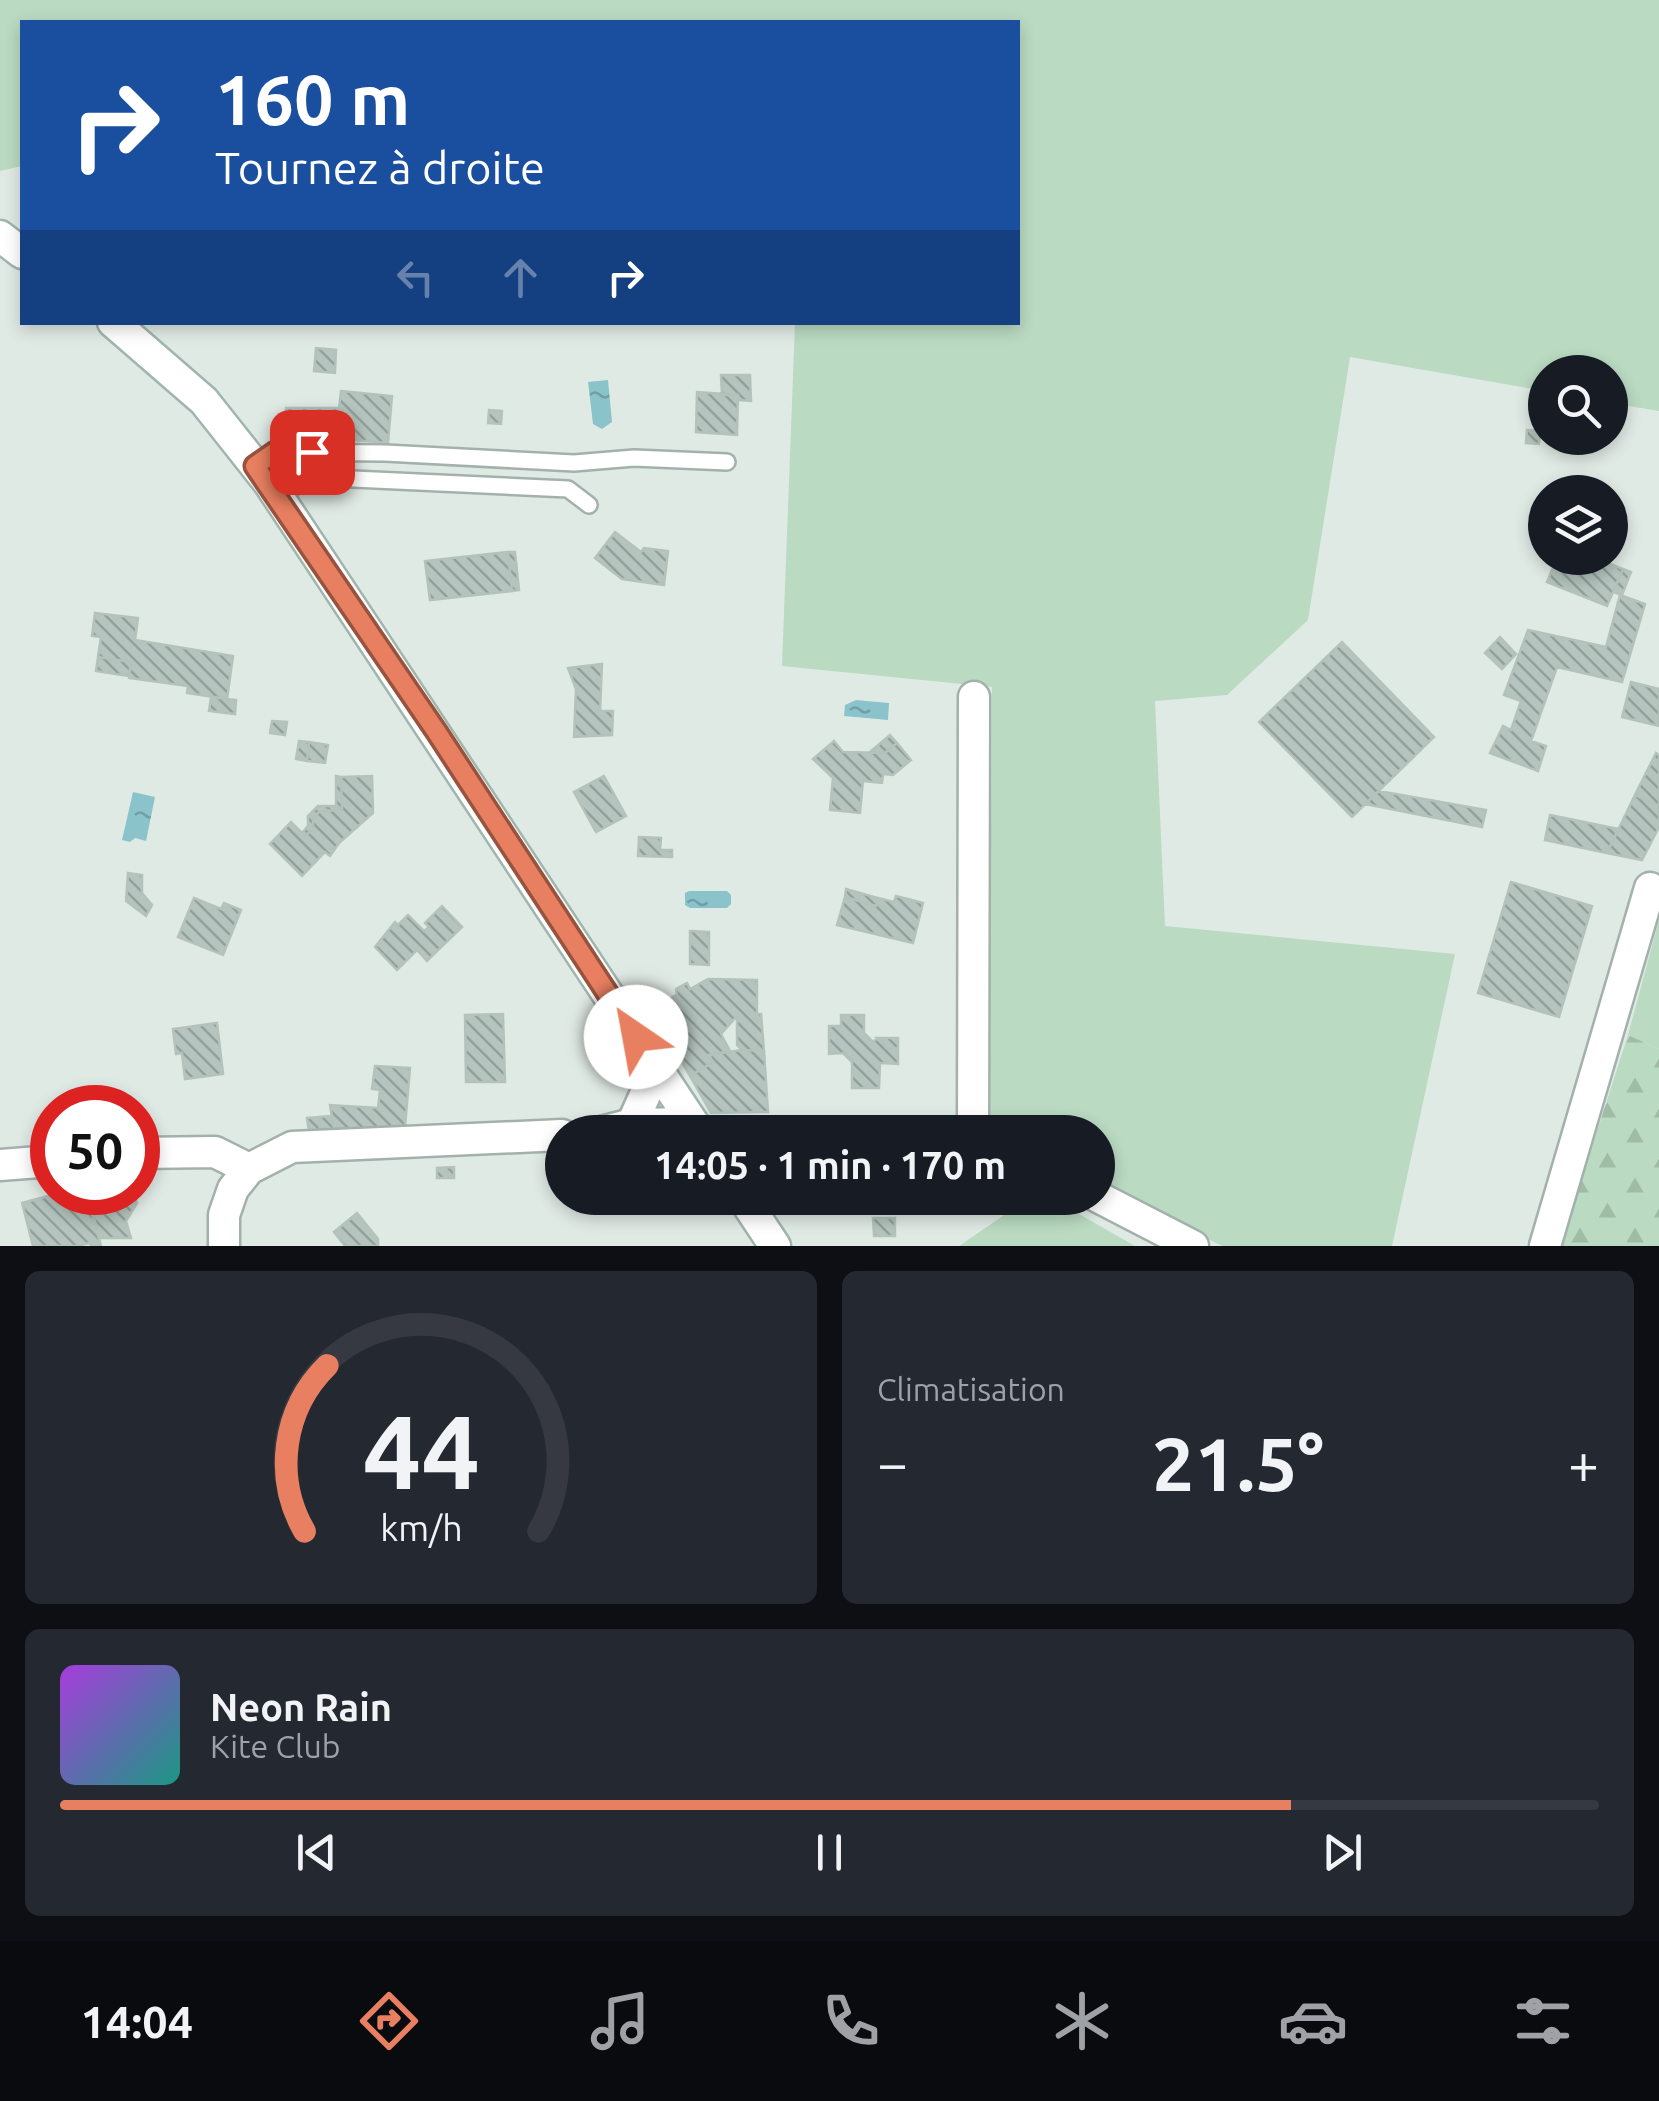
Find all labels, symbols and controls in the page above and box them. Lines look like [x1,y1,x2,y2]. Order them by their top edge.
icon: right [50,60,180,190]
text: 160 m [215,60,410,138]
text: Tournez à droite [215,142,545,193]
icon: left [388,250,443,305]
icon: ahead [493,250,548,305]
icon: right [598,250,653,305]
map controls [1528,355,1628,575]
button: search [1528,355,1628,455]
pin [270,410,355,495]
icon: arrive [285,425,340,480]
button: layers [1528,475,1628,575]
position arrow [584,985,688,1089]
speed limit sign: 50 [30,1085,160,1215]
text: 14:05 · 1 min · 170 m [654,1144,1006,1186]
text: Climatisation [877,1371,1065,1407]
text: 44 [362,1392,480,1509]
text: 21.5° [1152,1421,1324,1505]
text: − [877,1432,908,1493]
text: + [1568,1432,1599,1493]
text: km/h [380,1508,462,1548]
text: Neon Rain [210,1686,392,1728]
text: Kite Club [210,1728,340,1764]
icon: previous [289,1825,344,1880]
icon: pause [802,1825,857,1880]
icon: next [1315,1825,1370,1880]
icon: directions [354,1986,424,2056]
icon: music [585,1986,655,2056]
icon: phone [816,1986,886,2056]
icon: climate [1047,1986,1117,2056]
icon: car [1278,1986,1348,2056]
icon: filters [1508,1986,1578,2056]
text: 14:04 [80,1996,193,2047]

